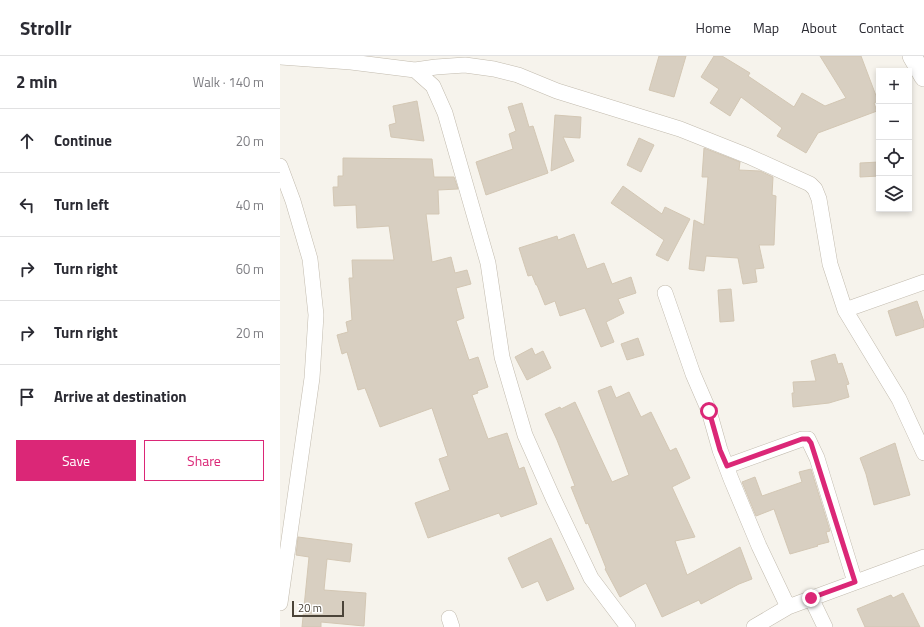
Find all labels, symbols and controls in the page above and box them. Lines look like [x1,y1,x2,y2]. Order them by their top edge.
text: Strollr [20,13,72,42]
text: Home [696,17,731,38]
text: Map [753,17,779,38]
text: About [801,17,837,38]
text: Contact [859,17,904,38]
map controls [876,68,912,212]
button: + [876,68,912,104]
text: 2 min [16,69,57,95]
text: Walk · 140 m [193,72,264,92]
button: − [876,104,912,140]
text: Continue [54,129,112,152]
icon: ahead [16,130,38,152]
text: 20 m [236,131,264,151]
button: locate [876,140,912,176]
button: layers [876,176,912,212]
text: Turn left [54,193,109,216]
icon: left [16,194,38,216]
text: 40 m [236,195,264,215]
text: Turn right [54,257,118,280]
icon: right [16,258,38,280]
text: 60 m [236,259,264,279]
text: Turn right [54,321,118,344]
icon: right [16,322,38,344]
text: 20 m [236,323,264,343]
text: Arrive at destination [54,385,187,408]
icon: arrive [16,386,38,408]
route start [700,402,718,420]
button: Save [16,440,136,481]
button: Share [144,440,264,481]
route end [802,589,820,607]
scale bar [292,599,344,618]
text: 20 m [298,600,322,616]

